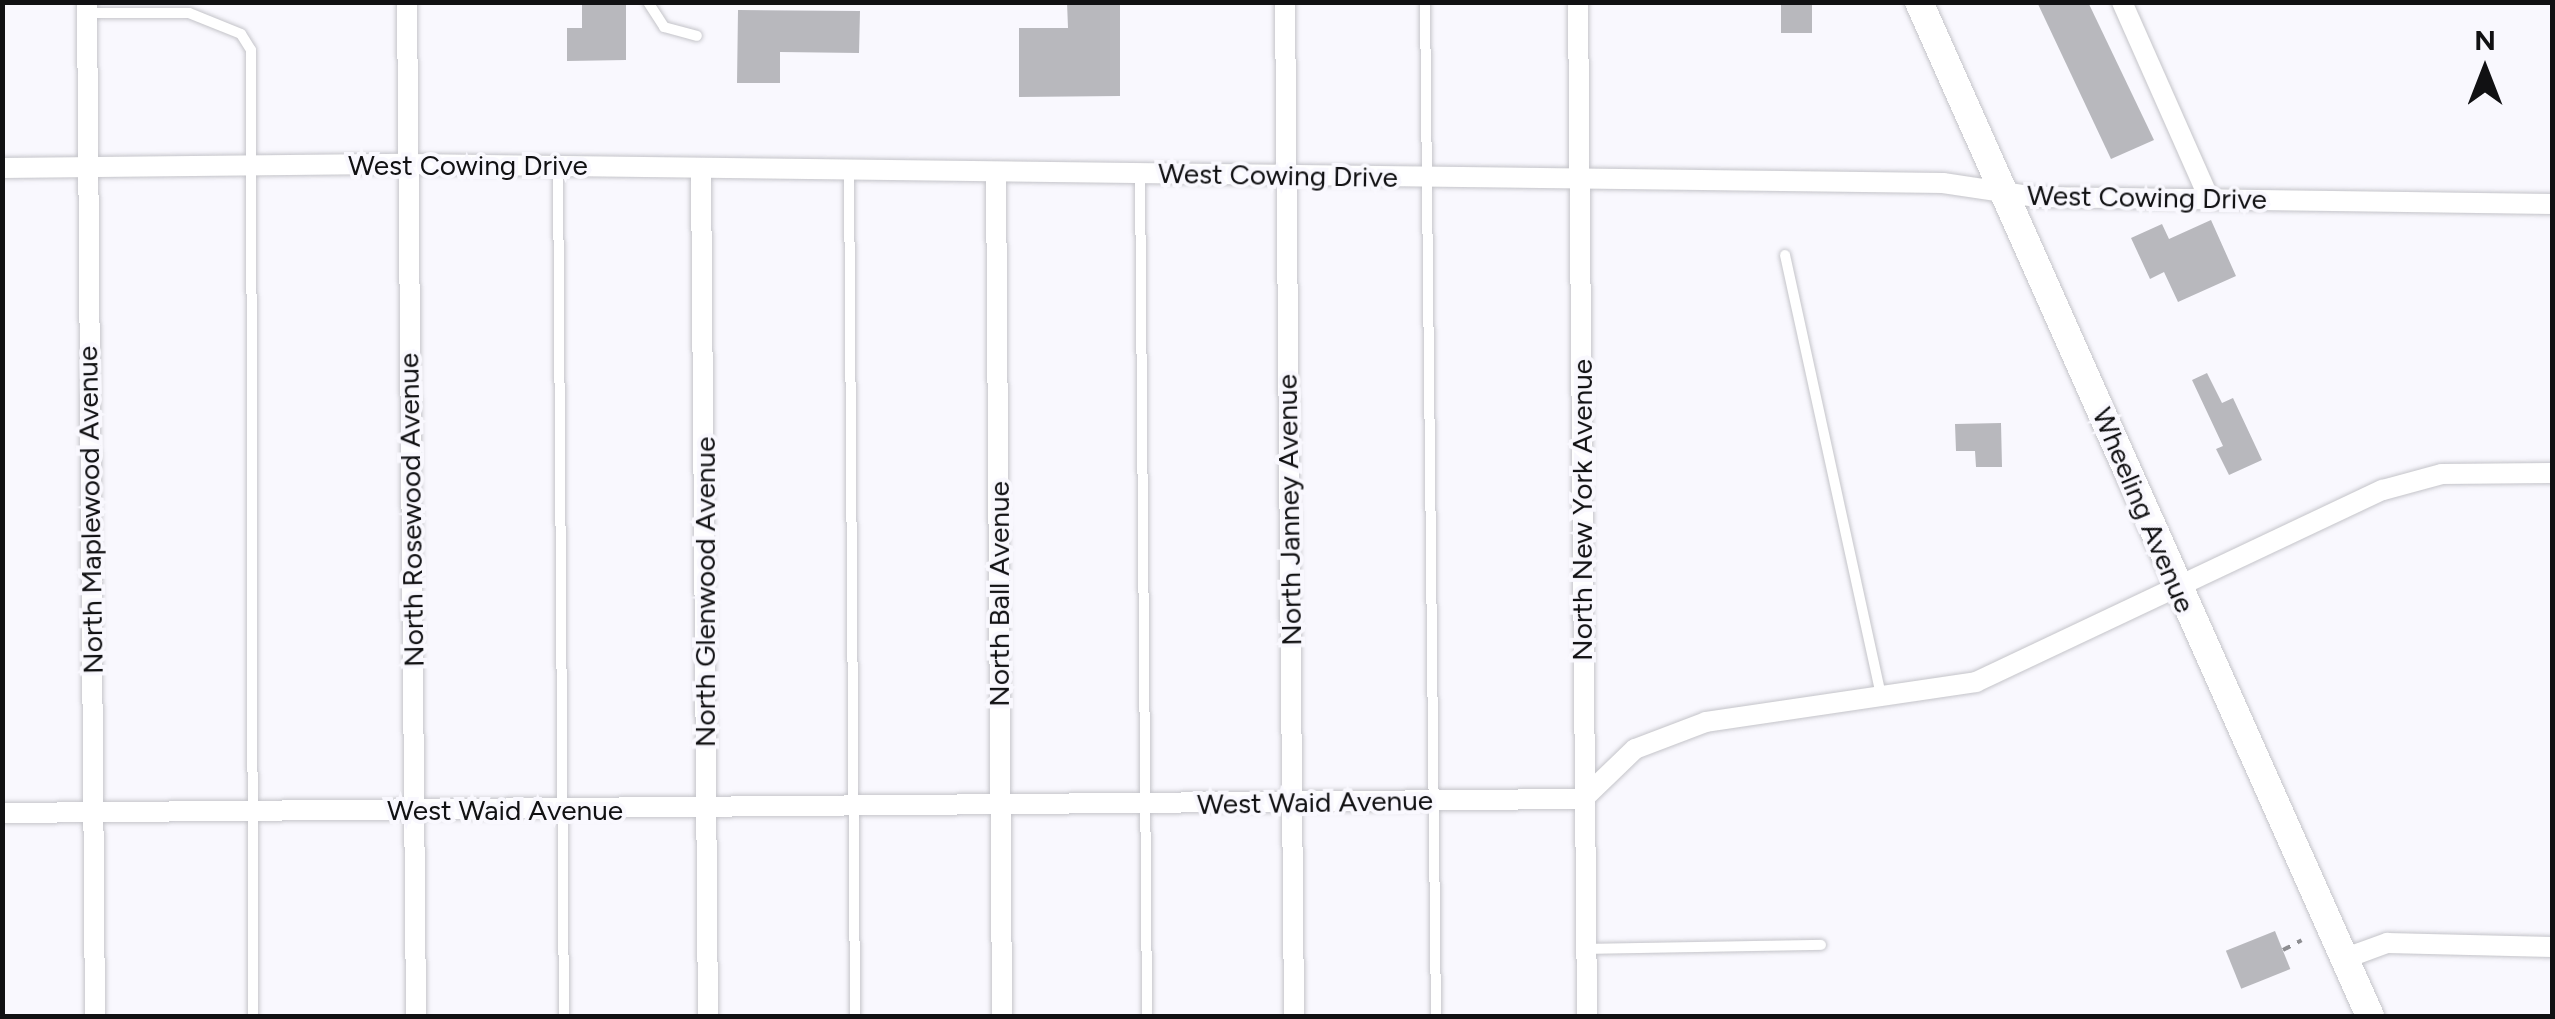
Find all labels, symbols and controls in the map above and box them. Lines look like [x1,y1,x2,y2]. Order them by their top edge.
north arrow [2435,20,2535,120]
text: N [2474,23,2496,57]
street label: West Cowing Drive [348,148,588,182]
street label: West Cowing Drive [1158,156,1398,194]
street label: West Cowing Drive [2027,178,2267,216]
street label: North Maplewood Avenue [70,346,110,674]
street label: North Rosewood Avenue [391,353,431,667]
street label: North New York Avenue [1565,359,1599,661]
street label: North Janney Avenue [1270,374,1308,646]
street label: Wheeling Avenue [2086,402,2202,618]
street label: North Glenwood Avenue [688,437,722,747]
street label: North Ball Avenue [982,481,1016,707]
street label: West Waid Avenue [1197,783,1433,821]
street label: West Waid Avenue [387,793,623,827]

